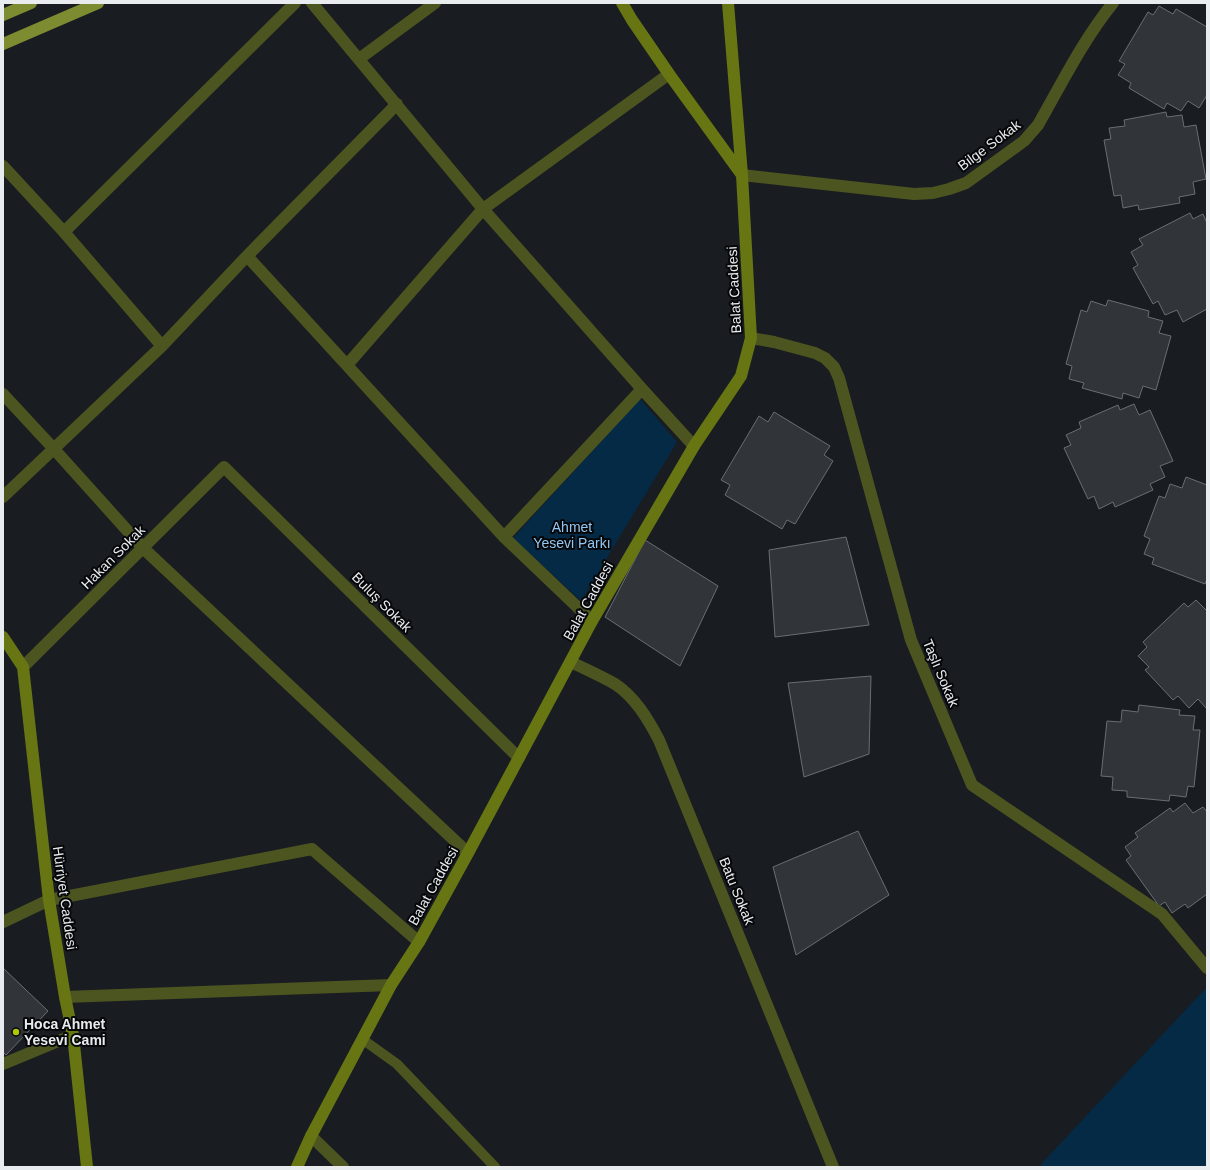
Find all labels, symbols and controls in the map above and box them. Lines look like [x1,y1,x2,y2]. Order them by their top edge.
street label: Bilge Sokak [955,116,1024,174]
street label: Balat Caddesi [724,246,744,334]
park label: Ahmet Yesevi Parkı [533,519,611,551]
street label: Hakan Sokak [78,521,149,592]
street label: Balat Caddesi [560,559,616,643]
street label: Buluş Sokak [349,569,416,636]
street label: Taşlı Sokak [920,637,963,710]
street label: Balat Caddesi [405,844,461,928]
street label: Hürriyet Caddesi [50,845,80,951]
street label: Batu Sokak [716,855,758,928]
place label: Hoca Ahmet Yesevi Cami [24,1016,106,1048]
marker: Hoca Ahmet Yesevi Cami [11,1027,21,1037]

